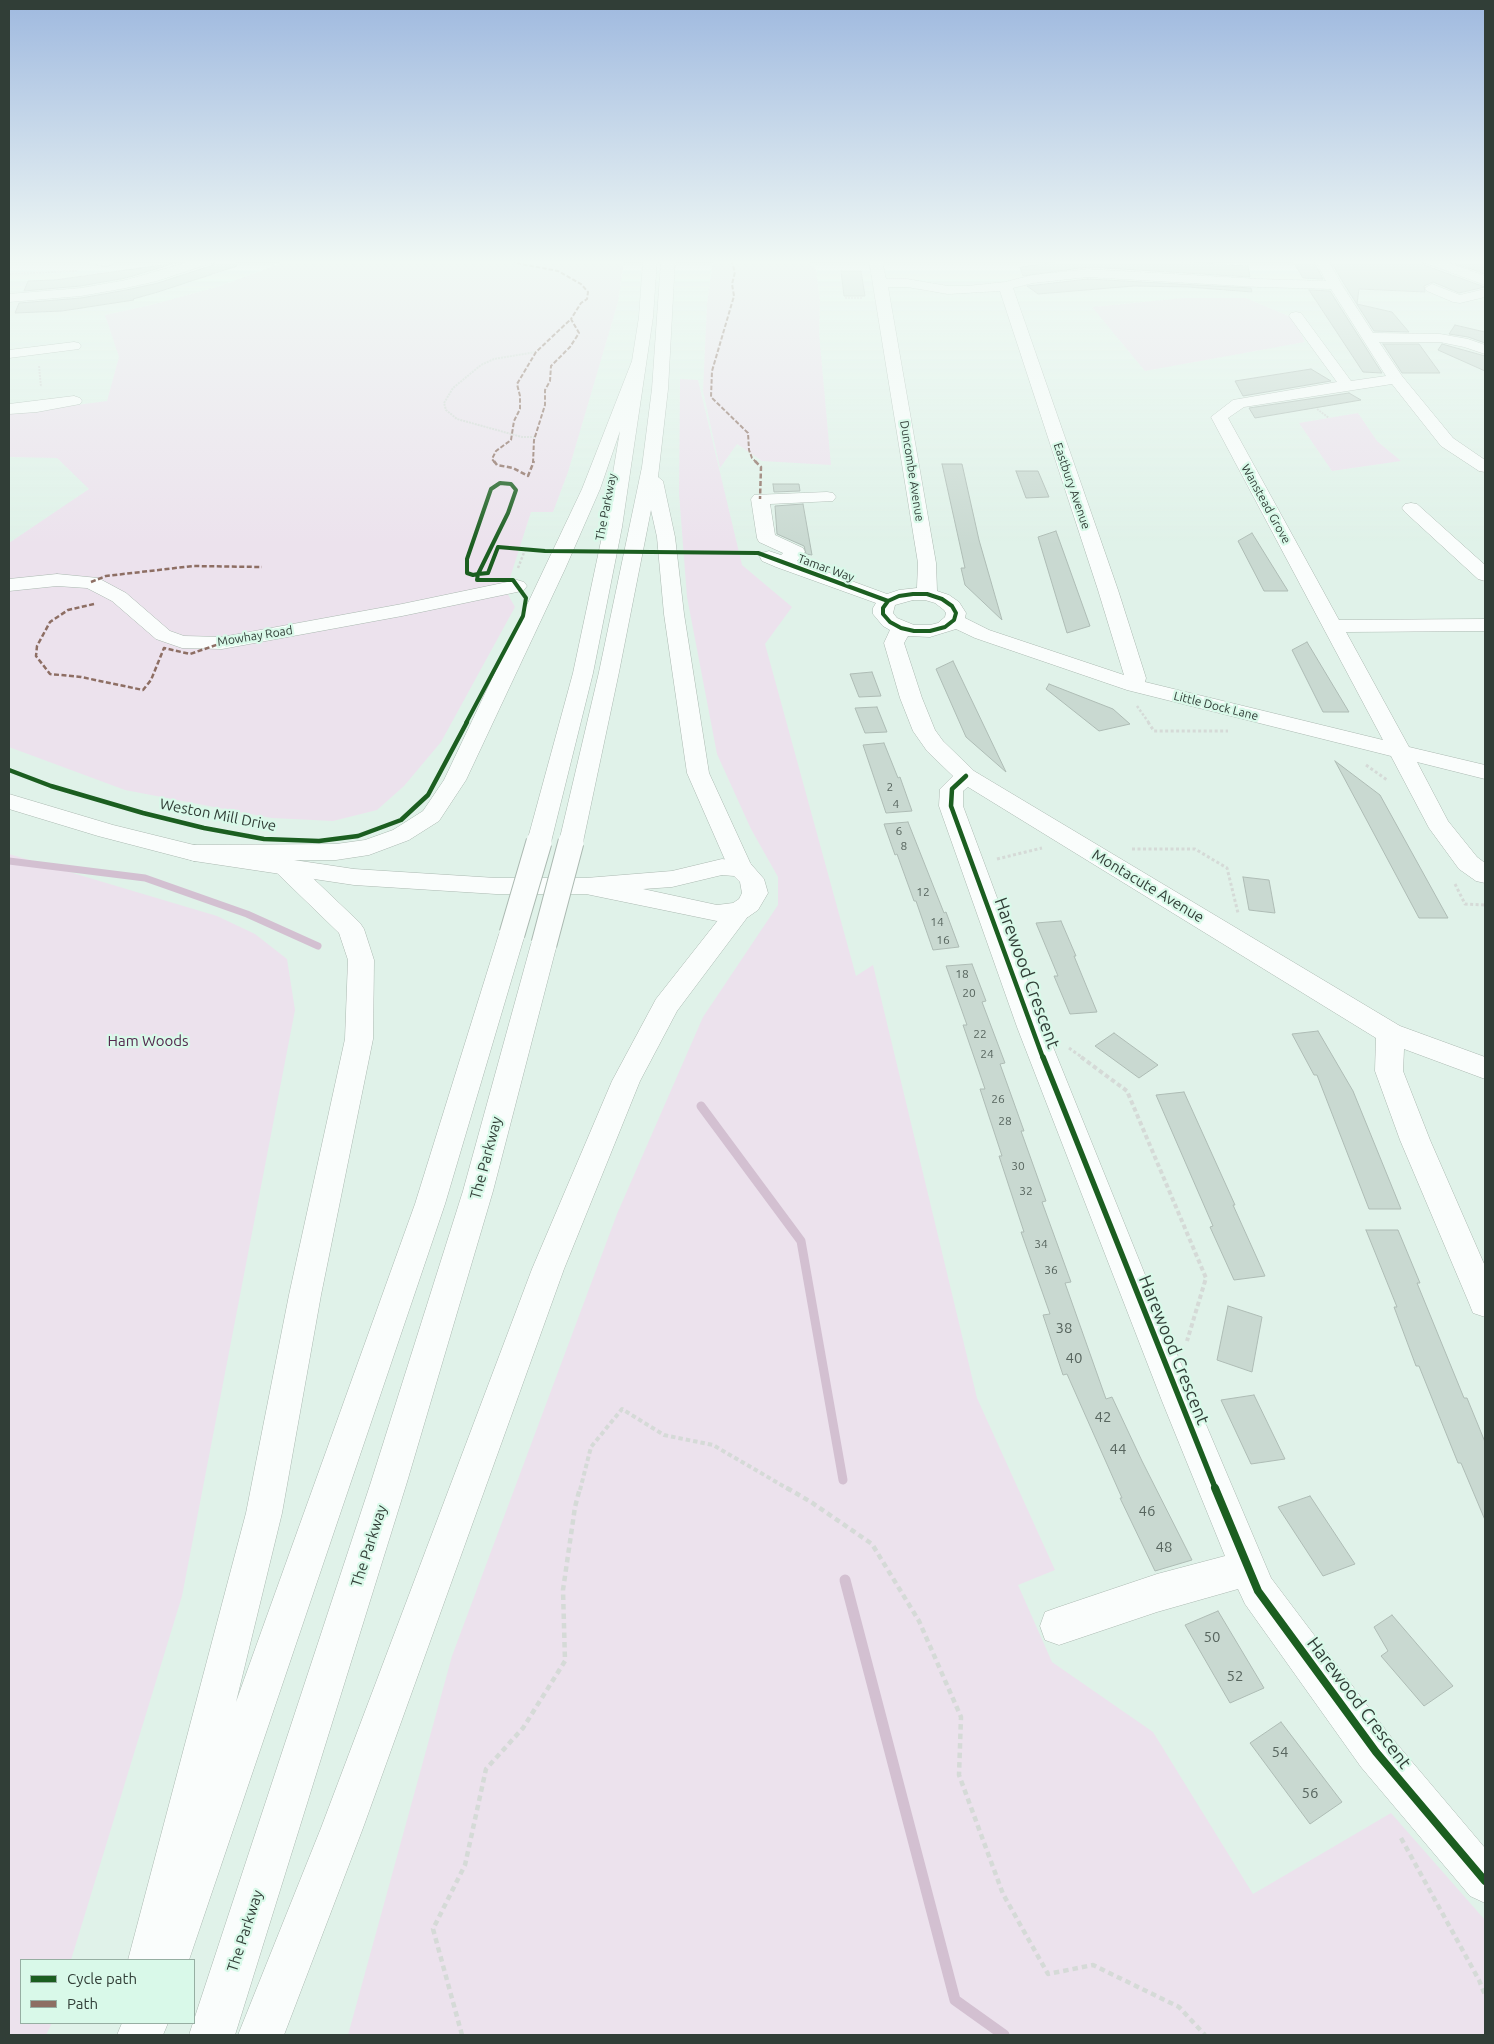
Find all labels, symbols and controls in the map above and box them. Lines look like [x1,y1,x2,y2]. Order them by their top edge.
street label: Duncombe Avenue [897,420,927,522]
street label: Eastbury Avenue [1050,441,1094,531]
street label: Wanstead Grove [1238,462,1294,546]
street label: The Parkway [592,472,620,542]
street label: Tamar Way [796,551,856,585]
street label: Mowhay Road [216,623,294,649]
street label: Little Dock Lane [1172,689,1260,723]
house number: 2 [887,780,893,794]
street label: Weston Mill Drive [158,795,278,835]
house number: 4 [893,797,899,811]
house number: 6 [896,824,902,838]
house number: 8 [901,839,907,853]
street label: Montacute Avenue [1089,845,1207,927]
house number: 12 [916,885,930,899]
street label: Harewood Crescent [990,894,1064,1052]
house number: 14 [930,915,944,929]
house number: 16 [936,933,950,947]
house number: 18 [955,967,969,981]
house number: 20 [962,986,976,1000]
house number: 22 [973,1027,987,1041]
park label: Ham Woods [107,1032,189,1050]
house number: 24 [980,1047,994,1061]
house number: 26 [991,1092,1005,1106]
house number: 28 [998,1114,1012,1128]
street label: The Parkway [466,1115,506,1201]
house number: 30 [1011,1159,1025,1173]
house number: 32 [1019,1184,1033,1198]
house number: 34 [1034,1237,1048,1251]
house number: 36 [1044,1263,1058,1277]
street label: Harewood Crescent [1134,1272,1214,1428]
house number: 38 [1056,1319,1072,1337]
house number: 40 [1066,1349,1082,1367]
house number: 42 [1095,1408,1111,1426]
house number: 44 [1110,1440,1126,1458]
house number: 46 [1139,1502,1155,1520]
street label: The Parkway [347,1503,391,1589]
house number: 48 [1156,1538,1172,1556]
house number: 50 [1204,1628,1220,1646]
street label: Harewood Crescent [1302,1633,1416,1773]
house number: 52 [1227,1667,1243,1685]
house number: 54 [1272,1743,1288,1761]
house number: 56 [1302,1784,1318,1802]
street label: The Parkway [223,1888,267,1974]
legend [20,1959,195,2024]
text: Cycle path [67,1970,137,1987]
text: Path [67,1995,98,2012]

